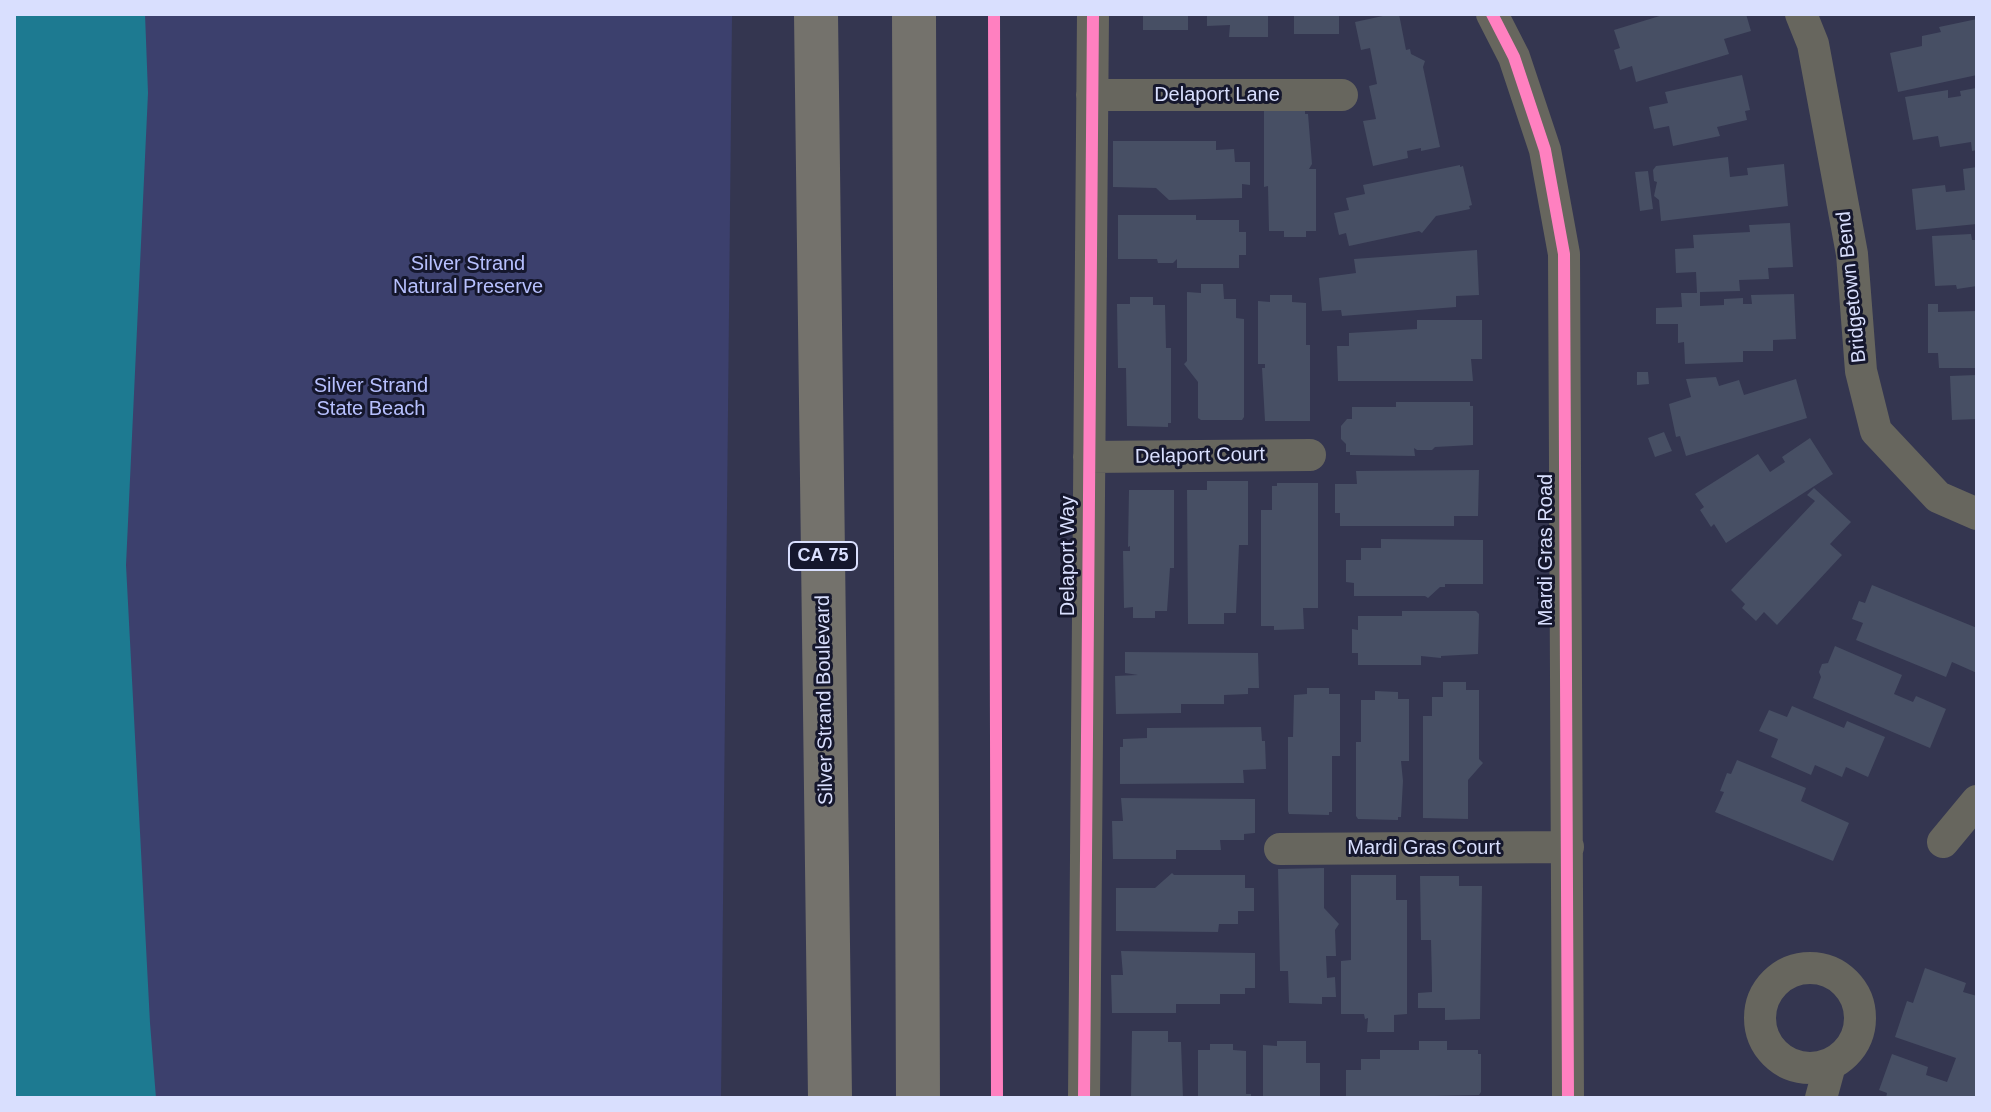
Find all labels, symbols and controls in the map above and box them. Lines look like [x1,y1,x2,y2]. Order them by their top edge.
street label: Delaport Lane [1154,83,1280,107]
street label: Bridgetown Bend [1832,210,1872,364]
park label: Silver Strand Natural Preserve [393,252,543,299]
park label: Silver Strand State Beach [314,374,428,421]
street label: Delaport Court [1135,443,1265,469]
street label: Mardi Gras Road [1534,474,1558,626]
street label: Delaport Way [1056,496,1080,616]
road number: CA 75 [789,542,857,570]
street label: Silver Strand Boulevard [811,595,839,805]
street label: Mardi Gras Court [1347,836,1501,860]

